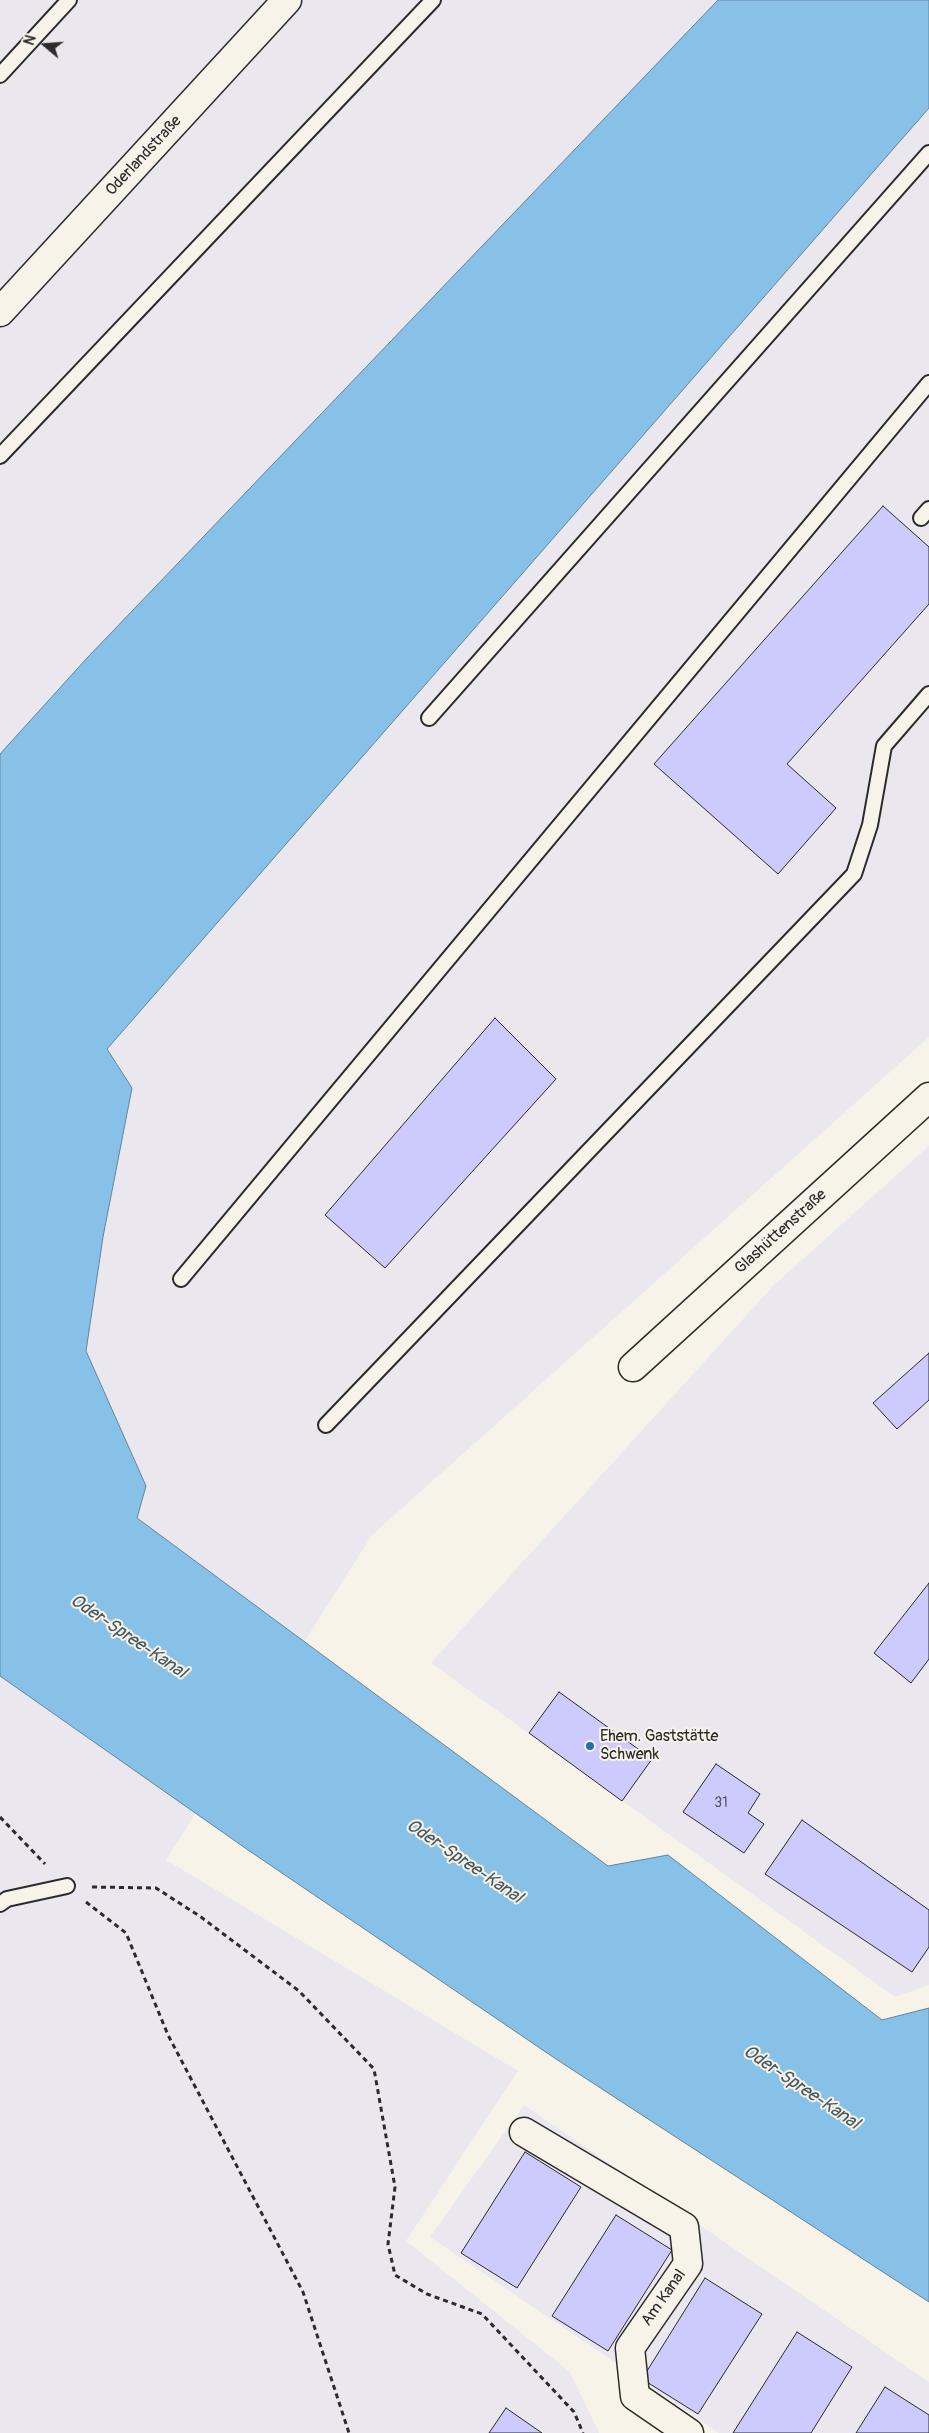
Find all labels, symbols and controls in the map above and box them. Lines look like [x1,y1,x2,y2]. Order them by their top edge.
north arrow [20,20,70,70]
text: N [21,33,40,47]
street label: Oderlandstraße [102,112,186,200]
street label: Glashüttenstraße [731,1186,831,1278]
water label: Oder-Spree-Kanal [66,1590,190,1684]
place label: Ehem. Gaststätte Schwenk [600,1727,718,1765]
marker: Ehem. Gaststätte Schwenk [584,1740,596,1752]
house number: 31 [714,1795,728,1811]
water label: Oder-Spree-Kanal [402,1815,526,1909]
water label: Oder-Spree-Kanal [739,2041,863,2135]
street label: Am Kanal [638,2266,690,2330]

